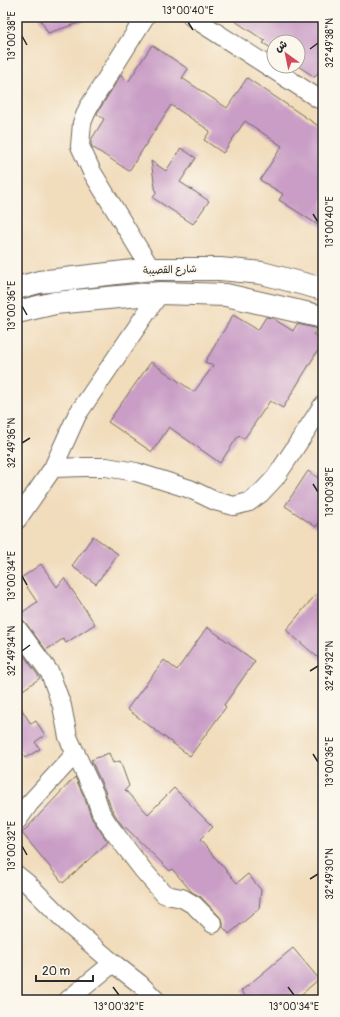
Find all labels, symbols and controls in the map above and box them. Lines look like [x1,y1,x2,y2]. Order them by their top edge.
text: 13°00'40"E [162,5,214,17]
text: 13°00'38"E [6,11,18,61]
text: 32°49'38"N [324,18,336,68]
north arrow [266,34,306,74]
text: ش [272,37,289,55]
text: 13°00'40"E [324,196,336,248]
street label: شارع القصيبة [143,263,197,278]
text: 13°00'36"E [6,281,18,331]
text: 32°49'36"N [6,417,18,468]
text: 13°00'38"E [324,467,336,517]
text: 13°00'34"E [6,551,18,601]
text: 32°49'34"N [6,625,18,676]
text: 32°49'32"N [324,641,336,691]
text: 13°00'36"E [324,737,336,787]
text: 13°00'32"E [6,821,18,871]
text: 32°49'30"N [324,848,336,900]
scale bar [36,957,93,983]
text: 20 m [42,964,71,979]
text: 13°00'32"E [94,1001,144,1013]
text: 13°00'34"E [269,1001,319,1013]

